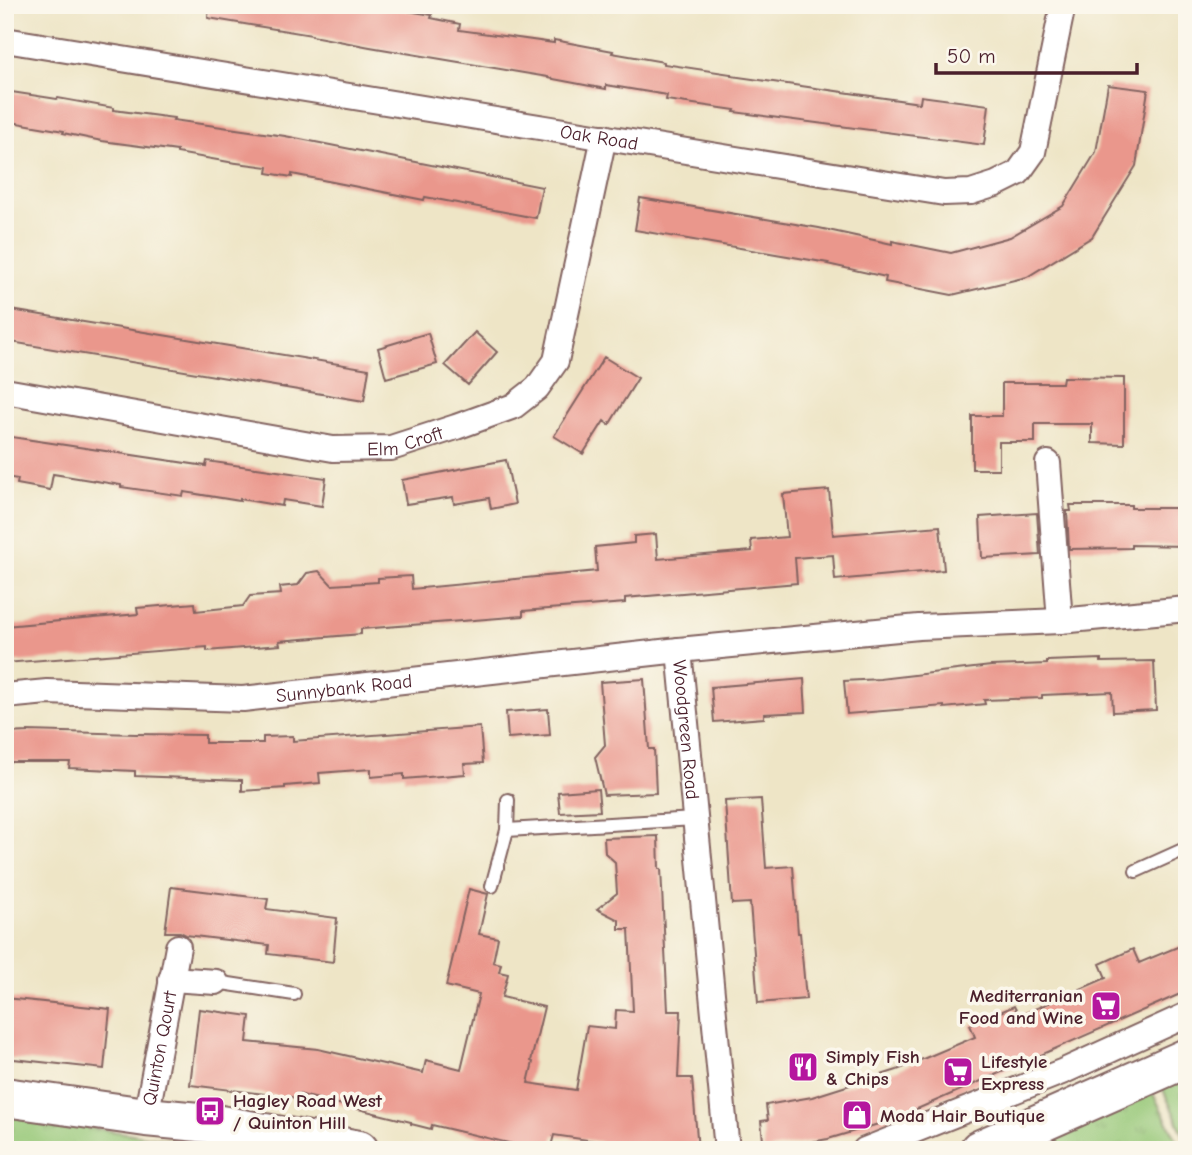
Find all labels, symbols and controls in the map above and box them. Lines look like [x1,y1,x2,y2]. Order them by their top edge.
scale bar [936,32,1138,76]
text: 50 m [947,44,996,68]
street label: Oak Road [558,121,640,155]
street label: Elm Croft [367,422,446,460]
street label: Woodgreen Road [668,659,703,801]
street label: Sunnybank Road [275,670,413,707]
place label: Mediterranian Food and Wine [959,985,1083,1029]
street label: Quinton Qourt [138,989,182,1107]
supermarket icon: Mediterranian Food and Wine [1089,989,1123,1023]
place label: Simply Fish & Chips [826,1046,920,1090]
restaurant icon: Simply Fish & Chips [786,1050,820,1084]
place label: Lifestyle Express [981,1051,1047,1095]
supermarket icon: Lifestyle Express [941,1055,975,1089]
place label: Hagley Road West / Quinton Hill [233,1090,383,1134]
bus stop icon: Hagley Road West / Quinton Hill [193,1094,227,1128]
shop icon: Moda Hair Boutique [840,1098,874,1132]
place label: Moda Hair Boutique [880,1105,1045,1127]

